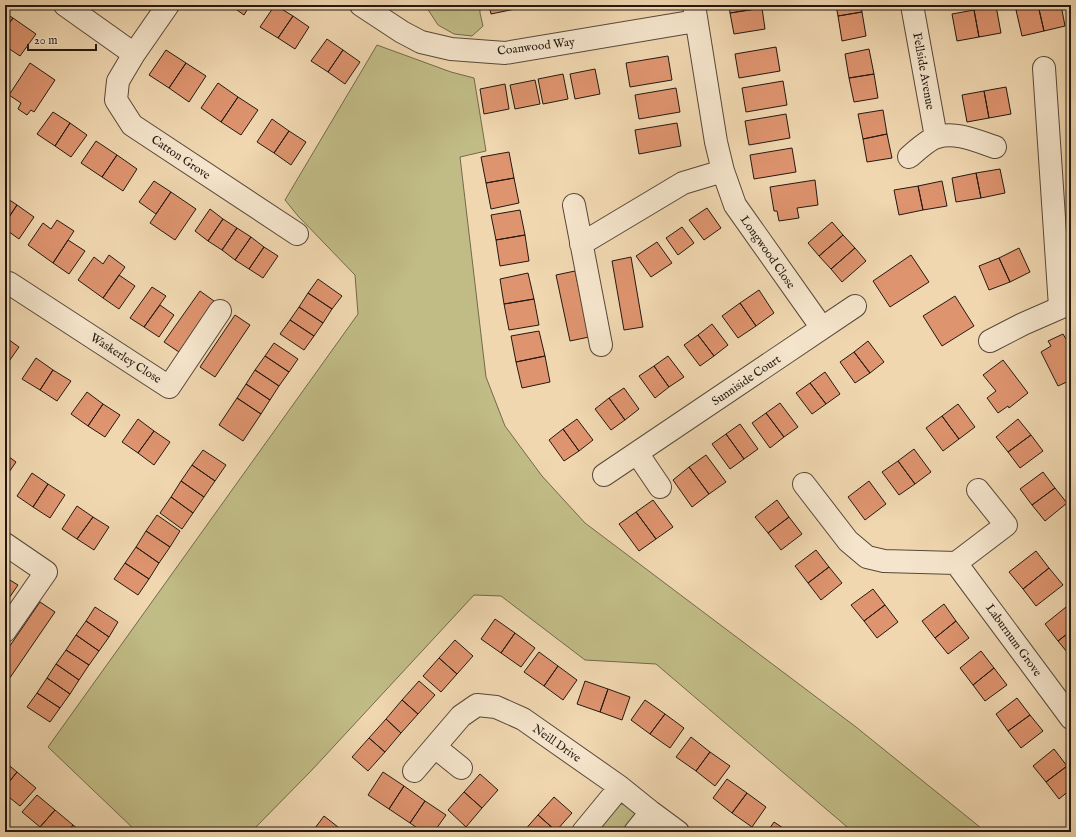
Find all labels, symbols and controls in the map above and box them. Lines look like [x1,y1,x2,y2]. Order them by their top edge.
scale bar [28,26,96,52]
street label: Fellside Avenue [909,31,938,111]
text: 20 m [34,33,57,48]
street label: Coanwood Way [496,34,576,59]
street label: Catton Grove [148,132,214,183]
street label: Longwood Close [737,213,799,292]
street label: Waskerley Close [87,330,164,387]
street label: Sunniside Court [709,352,784,409]
street label: Laburnum Grove [982,601,1045,680]
street label: Neill Drive [530,721,584,766]

